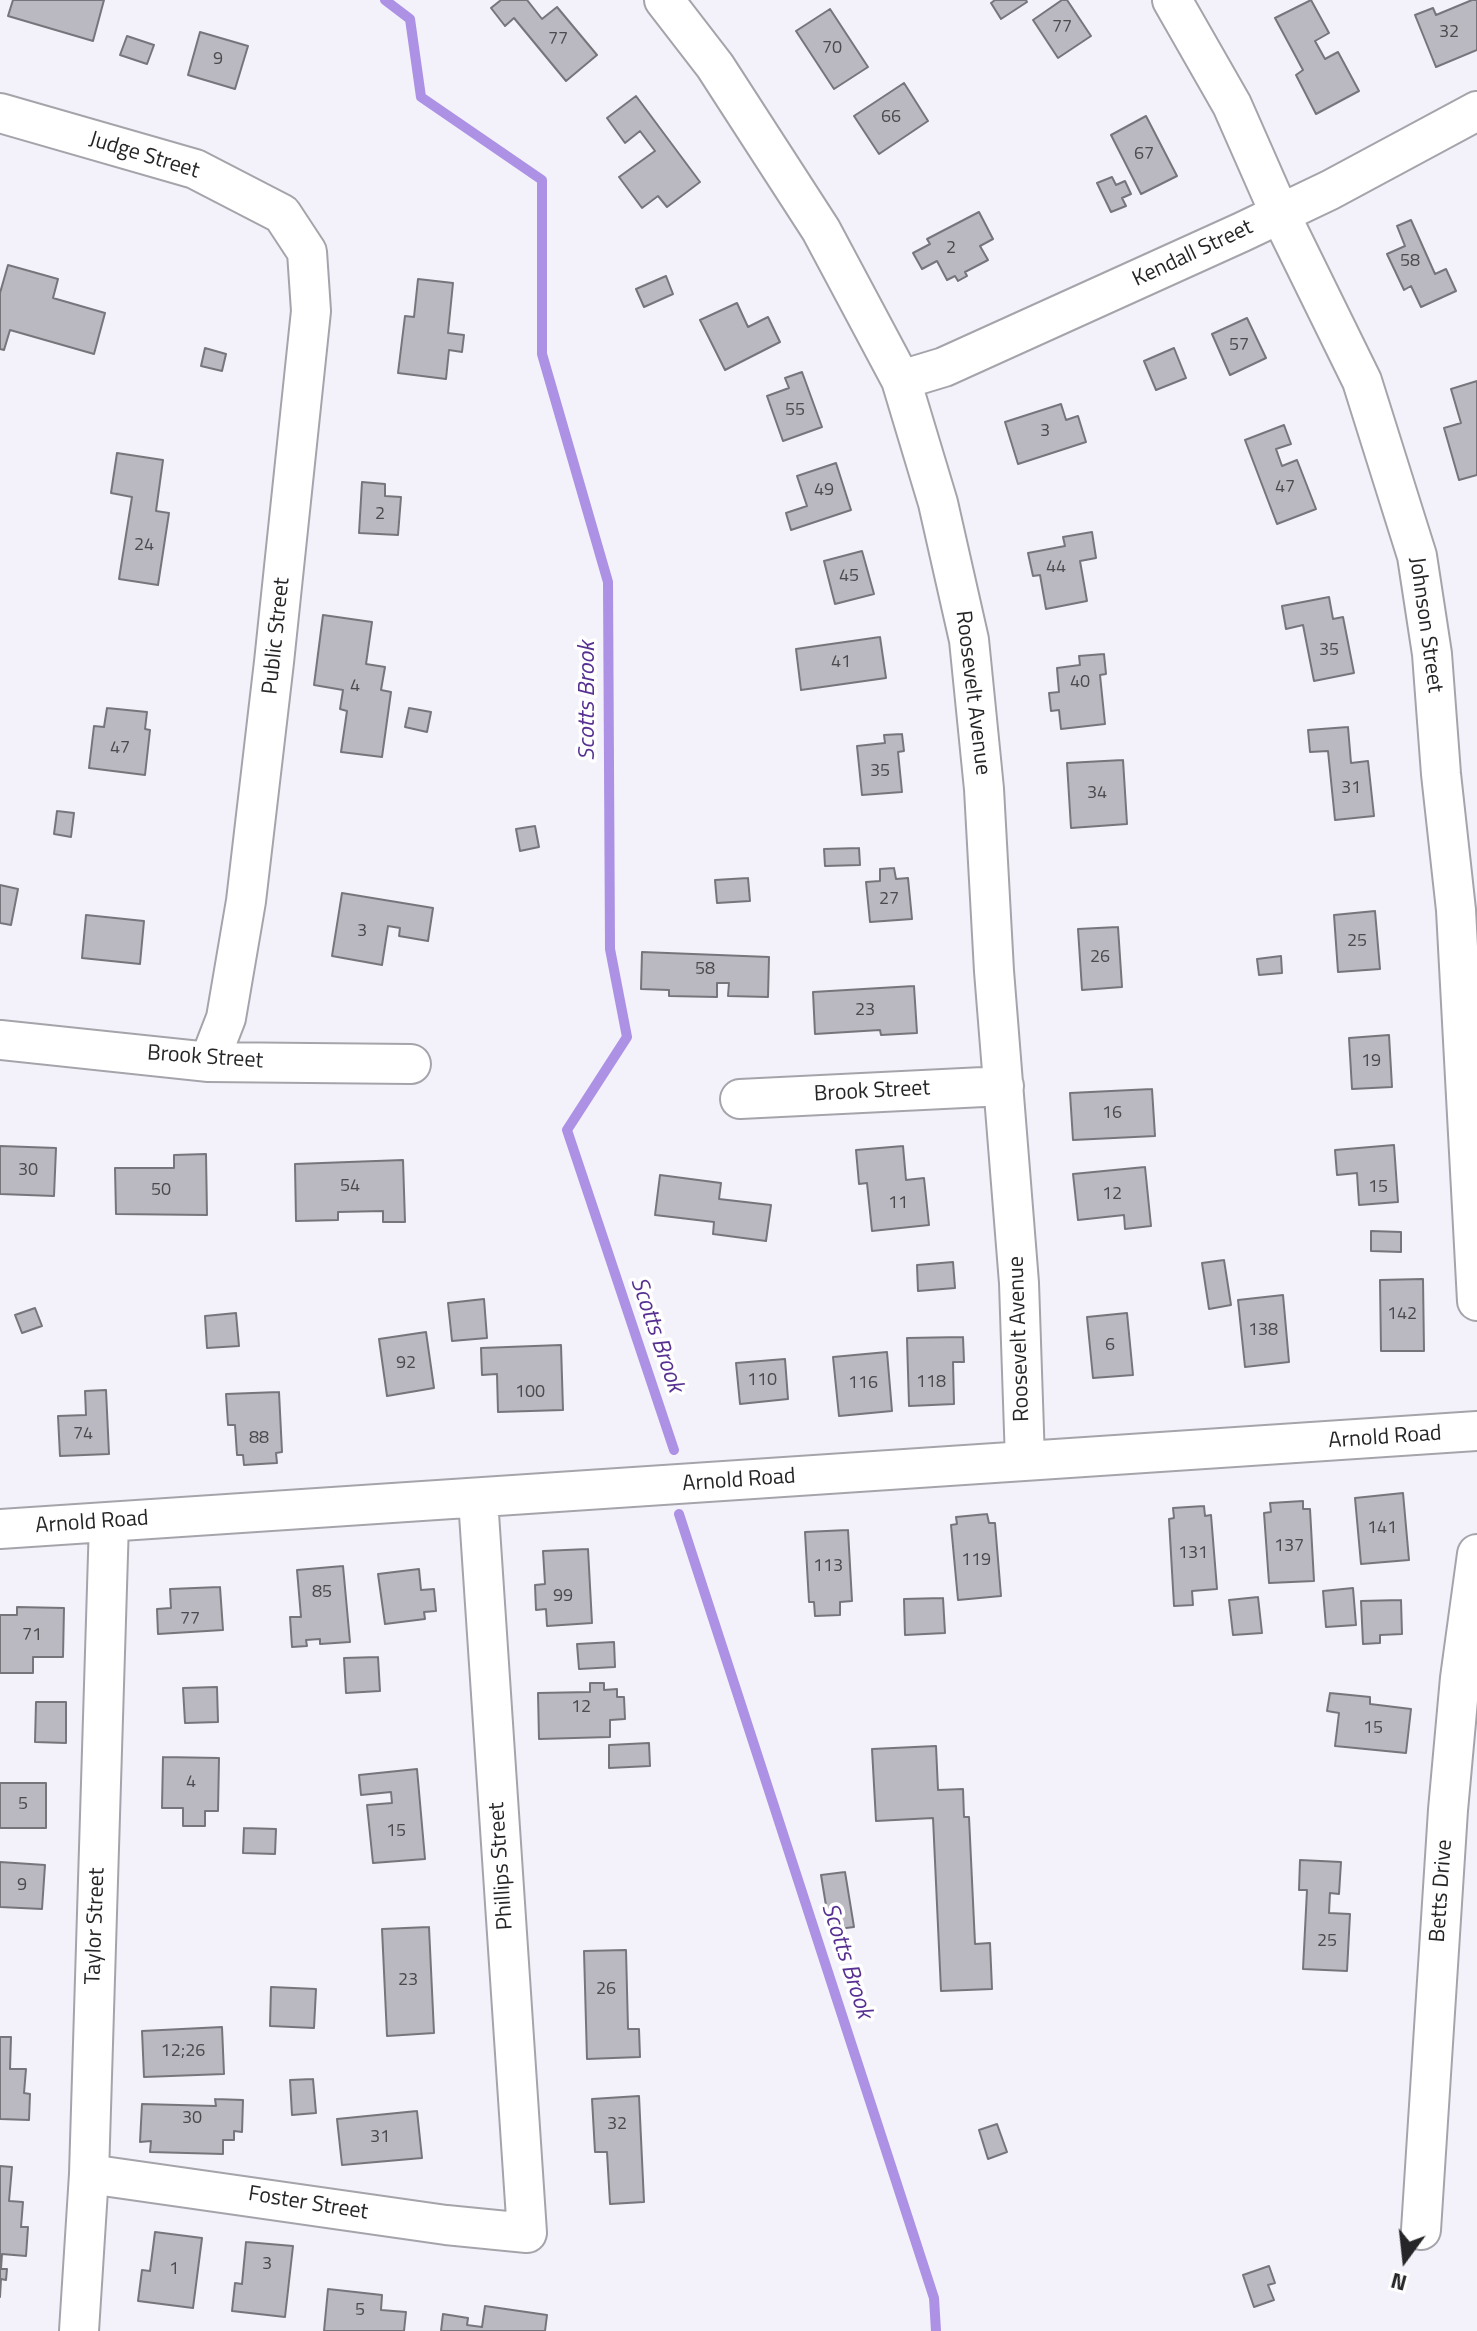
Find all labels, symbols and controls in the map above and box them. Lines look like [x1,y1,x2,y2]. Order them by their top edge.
house number: 77 [1052,17,1072,39]
house number: 32 [1439,22,1459,44]
house number: 77 [548,29,568,51]
house number: 70 [822,38,842,60]
house number: 9 [213,49,223,71]
house number: 66 [881,107,901,129]
street label: Judge Street [86,127,202,185]
house number: 67 [1134,144,1154,166]
street label: Kendall Street [1129,215,1257,293]
house number: 2 [946,238,956,260]
house number: 58 [1400,251,1420,273]
house number: 57 [1229,335,1249,357]
house number: 55 [785,400,805,422]
house number: 3 [1040,421,1050,443]
house number: 47 [1275,477,1295,499]
house number: 49 [814,480,834,502]
house number: 2 [375,504,385,526]
house number: 24 [134,535,154,557]
street label: Johnson Street [1402,555,1448,695]
house number: 44 [1046,557,1066,579]
house number: 45 [839,566,859,588]
street label: Public Street [258,576,296,696]
street label: Roosevelt Avenue [949,609,995,777]
house number: 35 [1319,640,1339,662]
water label: Scotts Brook [574,641,602,761]
house number: 41 [831,652,851,674]
house number: 40 [1070,672,1090,694]
house number: 4 [350,676,360,698]
house number: 47 [110,738,130,760]
house number: 35 [870,761,890,783]
house number: 31 [1341,778,1361,800]
house number: 34 [1087,783,1107,805]
house number: 27 [879,889,899,911]
house number: 3 [357,921,367,943]
house number: 25 [1347,931,1367,953]
house number: 26 [1090,947,1110,969]
house number: 58 [695,959,715,981]
house number: 23 [855,1000,875,1022]
street label: Brook Street [146,1041,264,1075]
house number: 19 [1361,1051,1381,1073]
street label: Brook Street [813,1076,931,1108]
house number: 16 [1102,1103,1122,1125]
house number: 30 [18,1160,38,1182]
house number: 54 [340,1176,360,1198]
house number: 15 [1368,1177,1388,1199]
house number: 50 [151,1180,171,1202]
house number: 12 [1102,1184,1122,1206]
house number: 11 [888,1193,908,1215]
street label: Roosevelt Avenue [1004,1256,1036,1422]
water label: Scotts Brook [623,1274,689,1396]
house number: 142 [1387,1304,1417,1326]
house number: 138 [1248,1320,1278,1342]
house number: 6 [1105,1335,1115,1357]
house number: 92 [396,1353,416,1375]
house number: 110 [747,1370,777,1392]
house number: 118 [916,1372,946,1394]
house number: 116 [848,1373,878,1395]
house number: 100 [515,1382,545,1404]
street label: Arnold Road [1328,1421,1442,1455]
house number: 74 [73,1424,93,1446]
house number: 88 [249,1428,269,1450]
street label: Arnold Road [682,1464,796,1498]
street label: Arnold Road [35,1506,149,1540]
house number: 141 [1367,1518,1397,1540]
house number: 137 [1274,1536,1304,1558]
house number: 131 [1178,1543,1208,1565]
house number: 119 [961,1550,991,1572]
house number: 113 [813,1556,843,1578]
house number: 85 [312,1582,332,1604]
house number: 99 [553,1586,573,1608]
house number: 77 [180,1609,200,1631]
house number: 71 [22,1625,42,1647]
house number: 12 [571,1697,591,1719]
house number: 15 [1363,1718,1383,1740]
house number: 4 [186,1772,196,1794]
house number: 5 [18,1794,28,1816]
street label: Phillips Street [484,1801,520,1931]
house number: 15 [386,1821,406,1843]
street label: Betts Drive [1425,1839,1459,1943]
street label: Taylor Street [81,1867,111,1985]
house number: 9 [17,1875,27,1897]
water label: Scotts Brook [814,1900,878,2022]
house number: 25 [1317,1931,1337,1953]
house number: 23 [398,1970,418,1992]
house number: 26 [596,1979,616,2001]
house number: 12;26 [161,2041,205,2063]
house number: 30 [182,2108,202,2130]
house number: 32 [607,2114,627,2136]
house number: 31 [370,2127,390,2149]
street label: Foster Street [246,2181,370,2227]
north arrow [1365,2219,1445,2299]
house number: 3 [262,2254,272,2276]
house number: 1 [169,2259,179,2281]
text: N [1387,2264,1411,2301]
house number: 5 [355,2300,365,2322]

